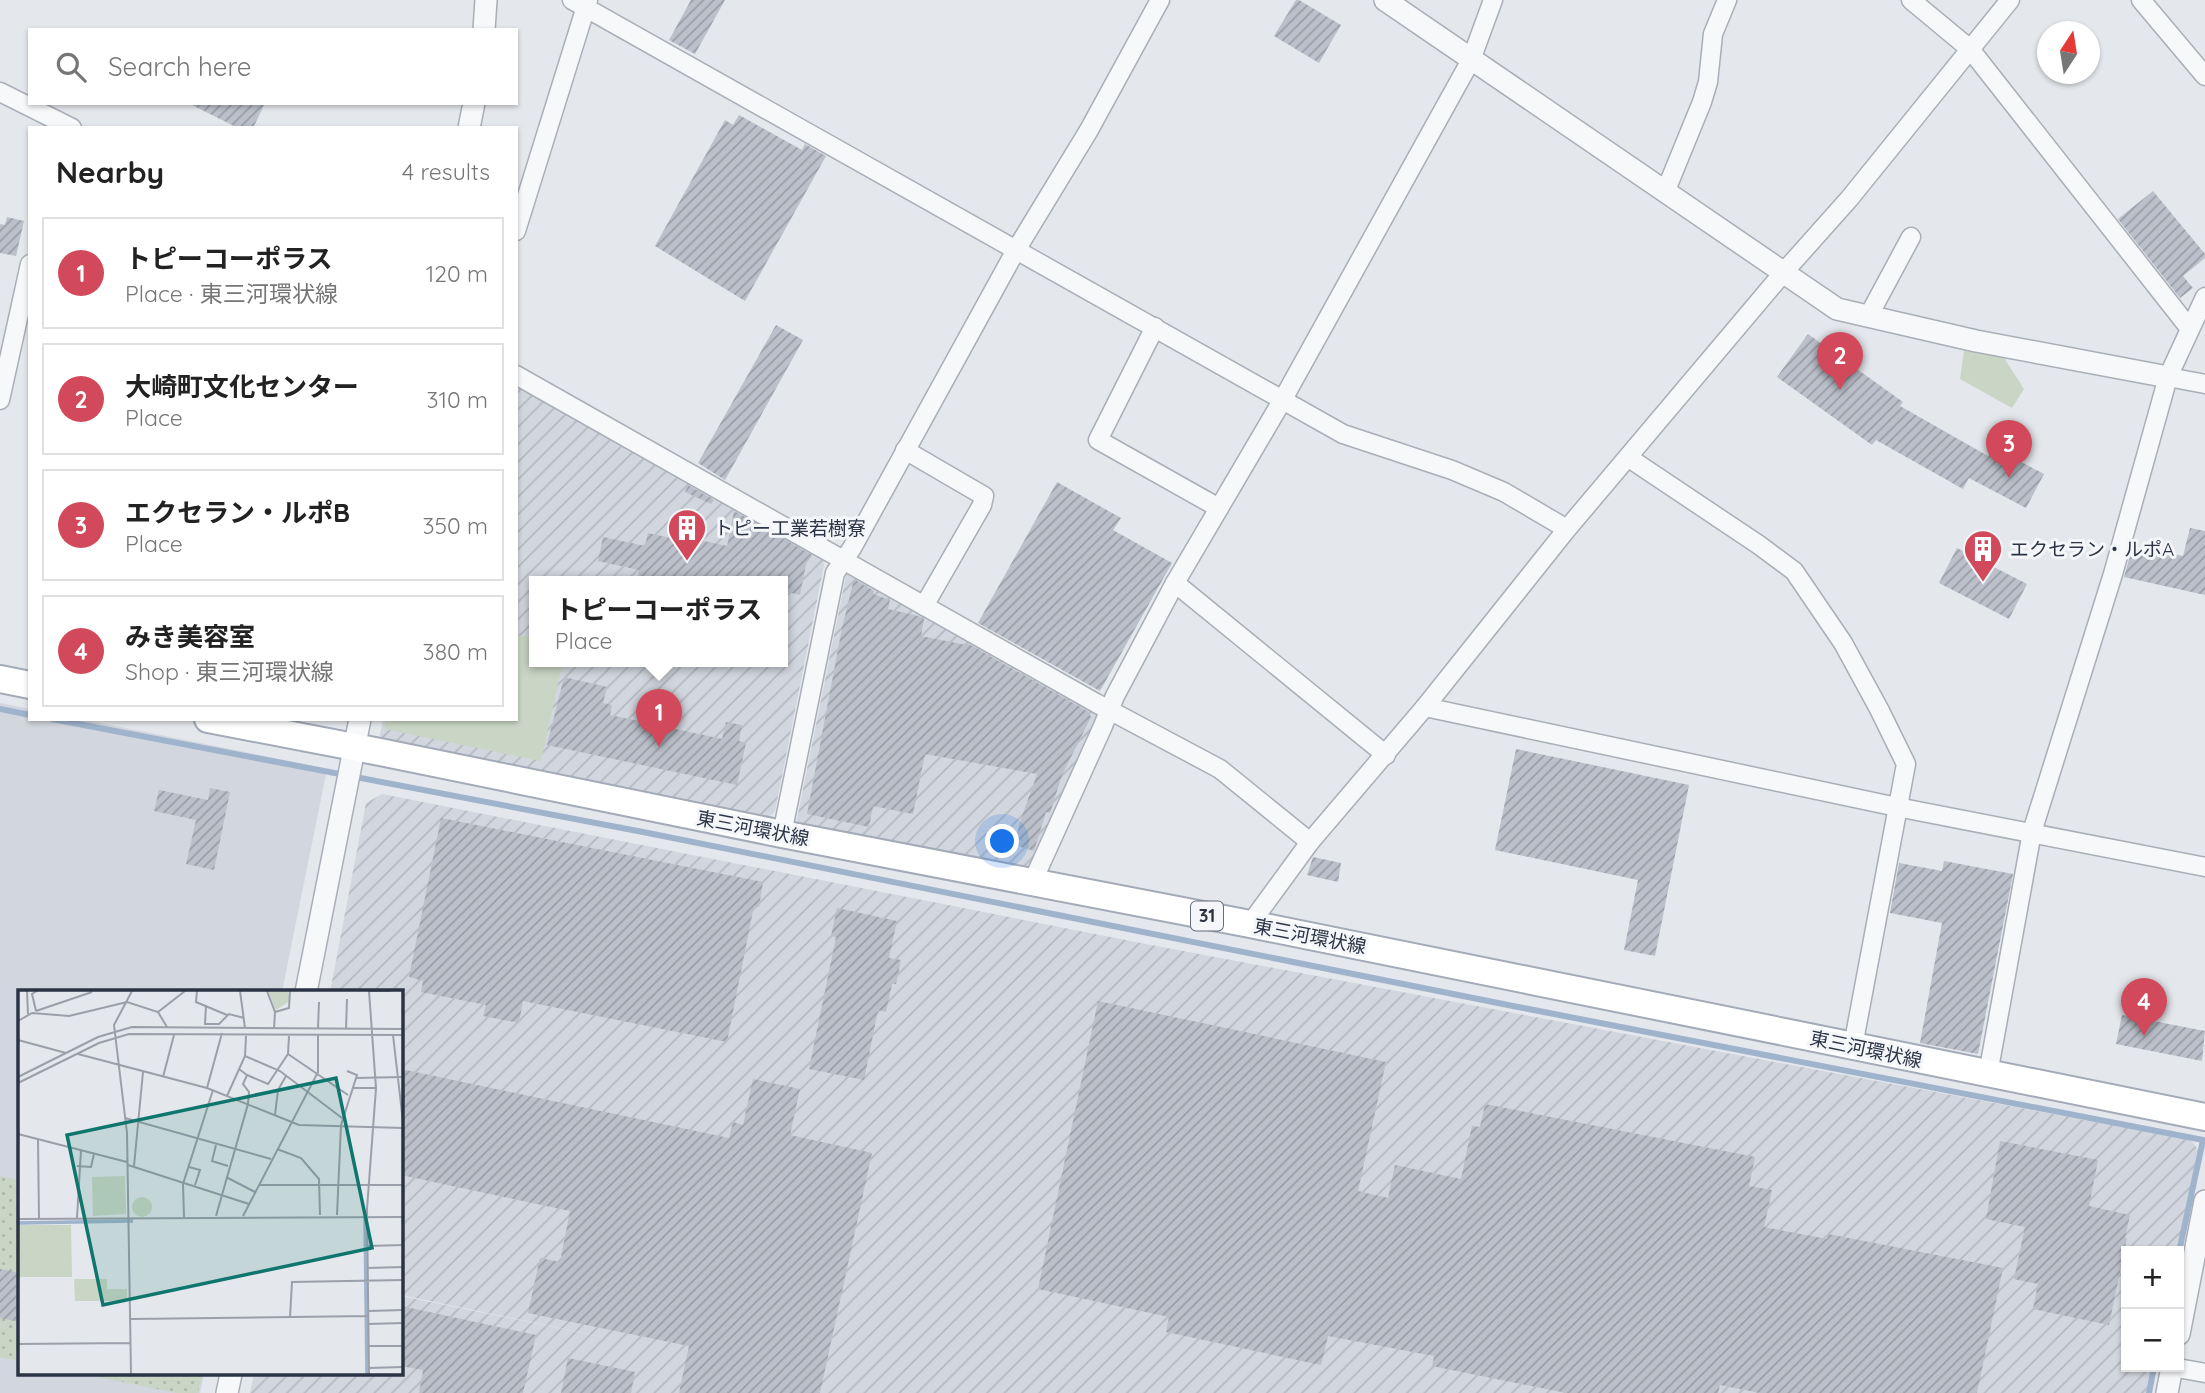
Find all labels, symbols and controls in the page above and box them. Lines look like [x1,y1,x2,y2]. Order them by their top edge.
north arrow [2037,21,2100,84]
search box [28,28,518,105]
icon: search [52,48,90,86]
text: Search here [108,50,252,83]
text: Nearby [56,153,164,191]
text: 4 results [402,157,490,186]
text: トピーコーポラス [125,242,332,275]
text: 1 [77,259,85,288]
text: 120 m [426,259,488,288]
text: Place · 東三河環状線 [125,279,338,308]
pin: 2 [1817,332,1863,390]
text: 大崎町文化センター [125,370,359,403]
text: 2 [74,385,88,414]
text: 310 m [426,385,488,414]
text: Place [125,403,183,432]
pin: 3 [1986,420,2032,478]
text: エクセラン・ルポB [125,496,350,529]
building icon: トピー工業若樹寮 [666,507,708,562]
text: 3 [75,511,87,540]
text: 350 m [422,511,488,540]
place label: トピー工業若樹寮 [714,516,866,540]
building icon: エクセラン・ルポA [1962,528,2004,583]
text: Place [125,529,183,558]
place label: エクセラン・ルポA [2010,537,2174,561]
popup [529,576,788,667]
text: トピーコーポラス [555,593,762,626]
text: みき美容室 [125,620,255,653]
text: Place [555,626,613,655]
text: 4 [74,637,88,666]
text: 380 m [423,637,488,666]
text: Shop · 東三河環状線 [125,657,334,686]
pin: 1 [636,689,682,747]
street label: 東三河環状線 [695,805,811,851]
your location [985,824,1019,858]
road number: 31 [1191,902,1223,931]
street label: 東三河環状線 [1252,913,1368,959]
pin: 4 [2121,978,2167,1036]
inset map [18,990,402,1376]
street label: 東三河環状線 [1808,1025,1924,1073]
map controls [2121,1246,2184,1372]
button: + [2121,1246,2184,1309]
button: − [2121,1309,2184,1372]

